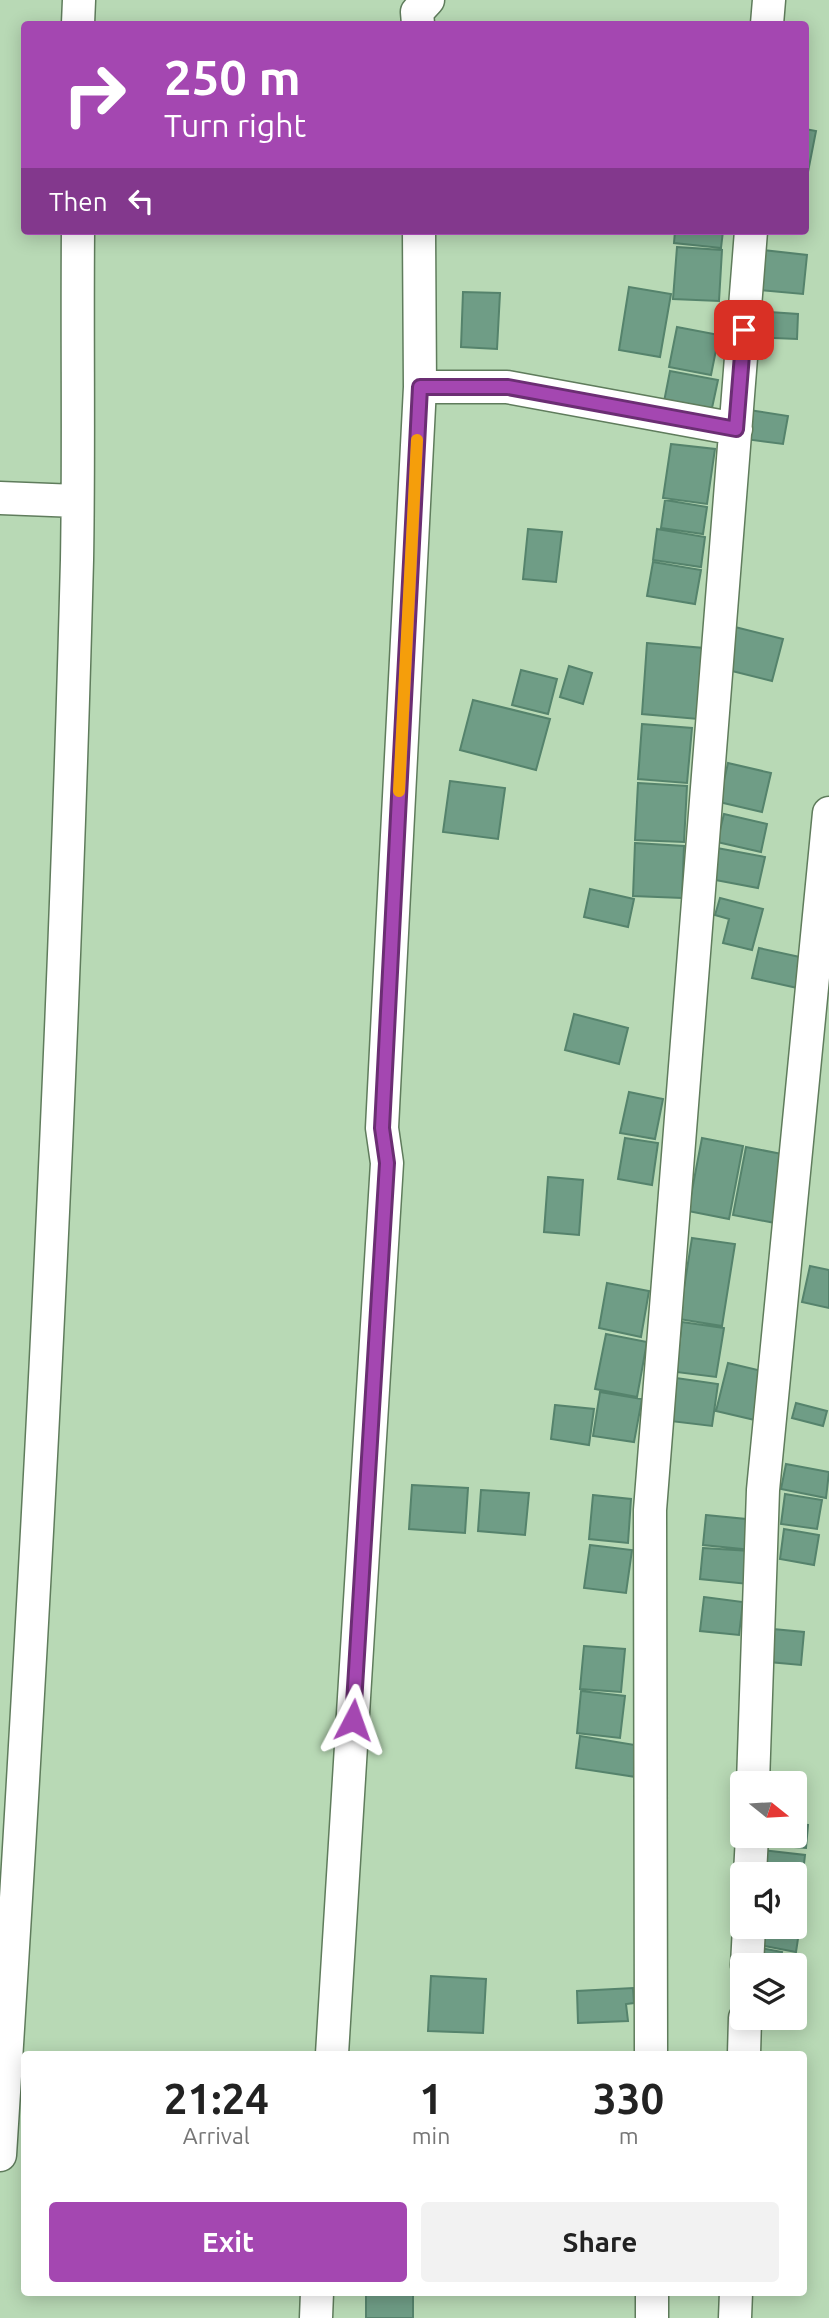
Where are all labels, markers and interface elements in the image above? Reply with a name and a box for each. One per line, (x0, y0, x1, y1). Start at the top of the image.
icon: right (49, 49, 140, 140)
text: 250 m (164, 49, 301, 104)
text: Turn right (164, 107, 306, 143)
icon: left (122, 182, 160, 220)
text: Then (49, 187, 108, 216)
pin (714, 300, 774, 360)
icon: arrive (725, 311, 763, 349)
position arrow (316, 1683, 390, 1757)
north arrow (730, 1771, 807, 1848)
map controls (730, 1771, 807, 2030)
button: sound (730, 1862, 807, 1939)
button: layers (730, 1953, 807, 2030)
text: 21:24 (164, 2075, 269, 2122)
text: 1 (419, 2075, 443, 2122)
text: 330 (593, 2075, 664, 2122)
text: Arrival (183, 2123, 250, 2148)
text: min (412, 2123, 450, 2148)
text: m (619, 2123, 639, 2148)
button: Exit (49, 2202, 407, 2282)
button: Share (421, 2202, 779, 2282)

